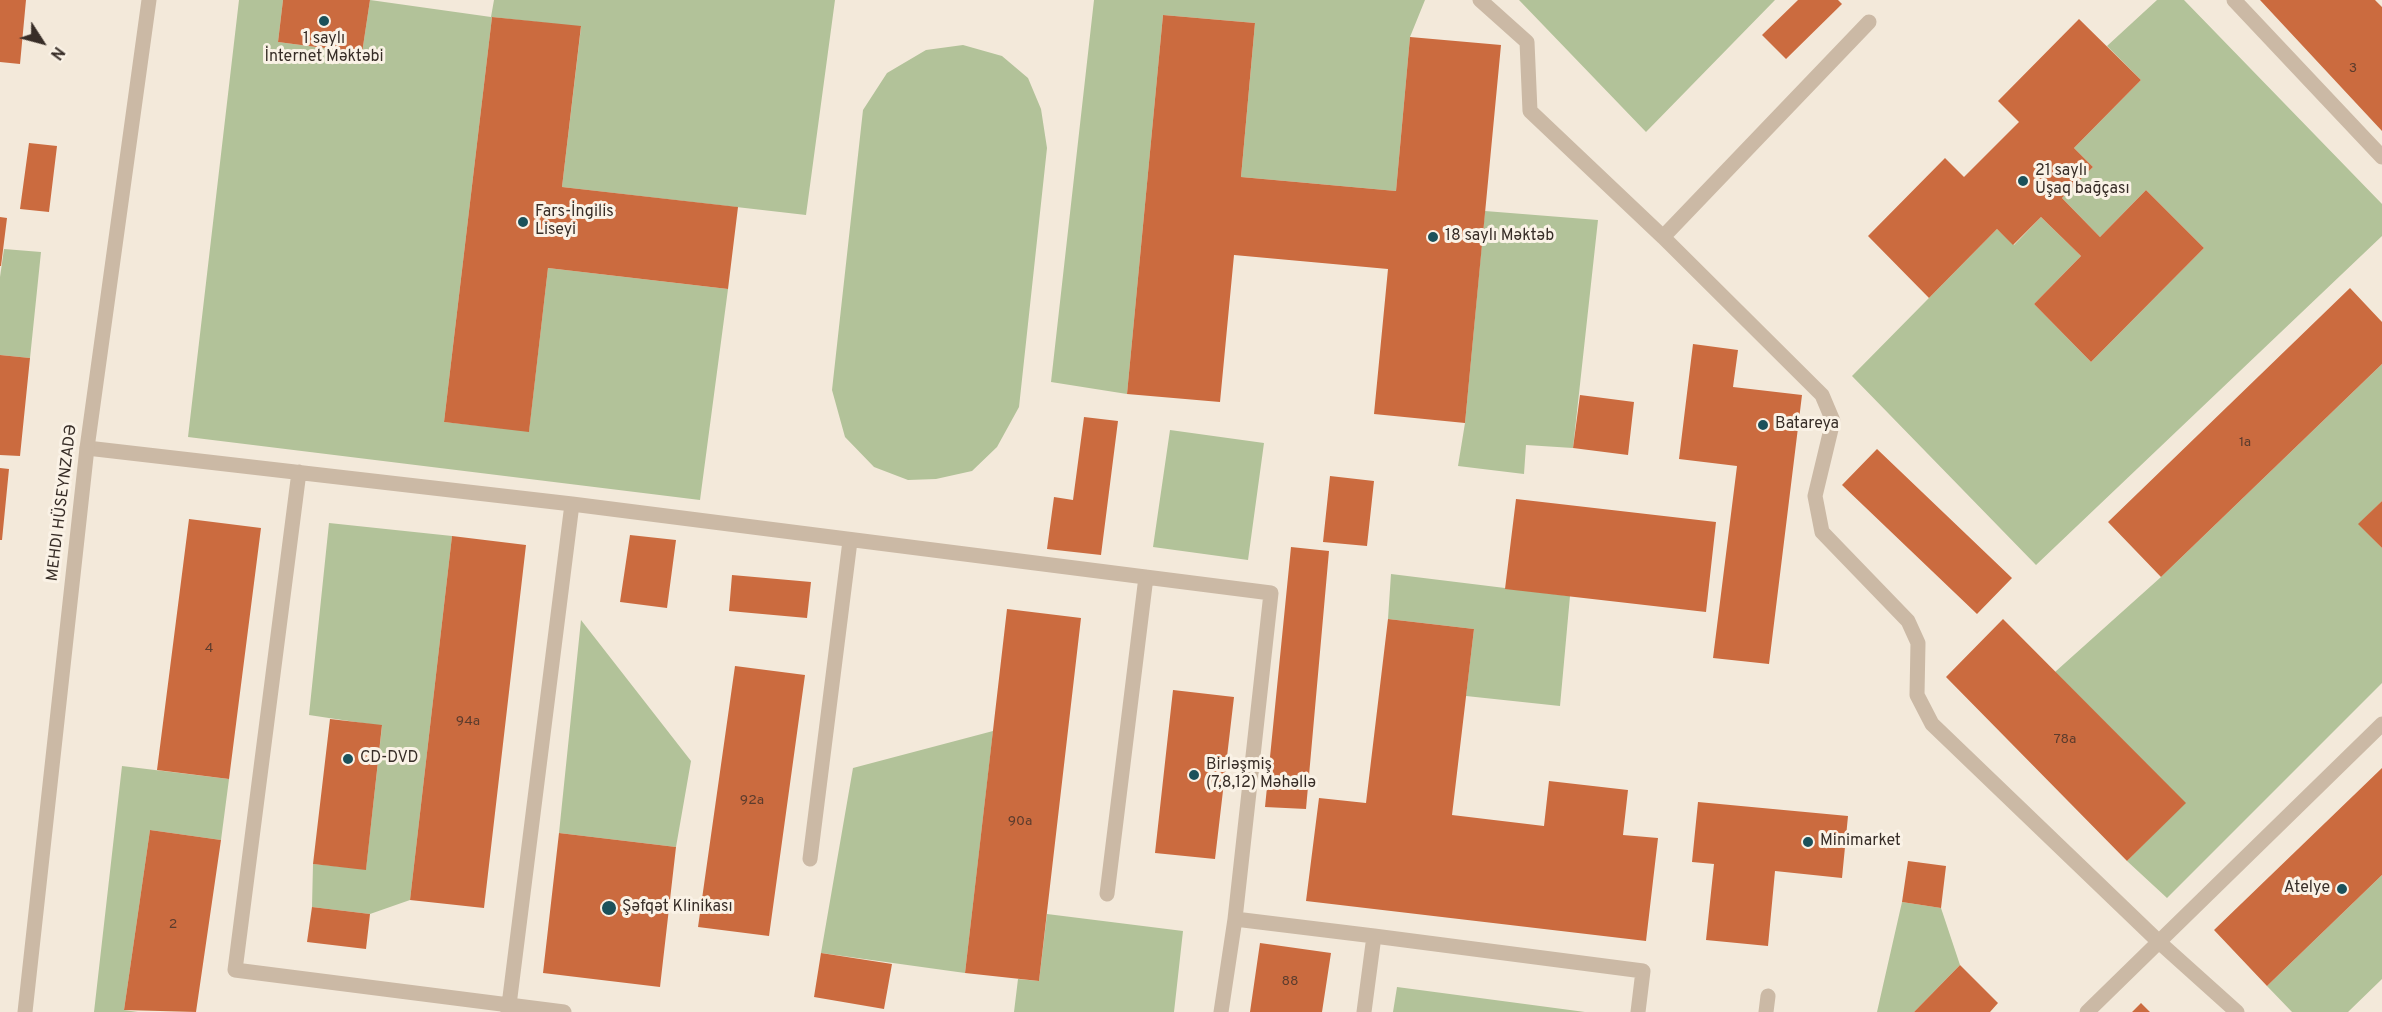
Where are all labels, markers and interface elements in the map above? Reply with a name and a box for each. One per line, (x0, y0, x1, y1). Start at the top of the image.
north arrow (12, 12, 72, 72)
marker: 1 saylı İnternet Məktəbi (317, 14, 331, 28)
place label: 1 saylı İnternet Məktəbi (264, 30, 384, 68)
text: N (45, 42, 68, 63)
house number: 3 (2349, 61, 2357, 77)
place label: 21 saylı Uşaq bağçası (2035, 162, 2129, 200)
marker: 21 saylı Uşaq bağçası (2016, 174, 2030, 188)
place label: Fars-İngilis Liseyi (535, 203, 614, 241)
marker: Fars-İngilis Liseyi (516, 215, 530, 229)
place label: 18 saylı Məktəb (1445, 227, 1554, 247)
marker: 18 saylı Məktəb (1426, 230, 1440, 244)
place label: Batareya (1775, 415, 1839, 435)
marker: Batareya (1756, 418, 1770, 432)
street label: MEHDI HÜSEYNZADƏ (44, 423, 82, 583)
house number: 1a (2239, 435, 2251, 451)
house number: 4 (205, 641, 213, 657)
house number: 94a (456, 714, 480, 730)
house number: 78a (2054, 732, 2076, 748)
place label: CD-DVD (360, 749, 418, 769)
marker: CD-DVD (341, 752, 355, 766)
place label: Birləşmiş (7,8,12) Məhəllə (1206, 756, 1316, 794)
marker: Birləşmiş (7,8,12) Məhəllə (1187, 768, 1201, 782)
house number: 92a (740, 793, 764, 809)
house number: 90a (1008, 814, 1032, 830)
place label: Minimarket (1820, 832, 1901, 852)
marker: Minimarket (1801, 835, 1815, 849)
place label: Atelye (2284, 879, 2330, 899)
marker: Atelye (2335, 882, 2349, 896)
place label: Şəfqət Klinikası (622, 898, 733, 918)
marker: Şəfqət Klinikası (600, 899, 618, 917)
house number: 2 (169, 917, 177, 933)
house number: 88 (1281, 974, 1299, 990)

